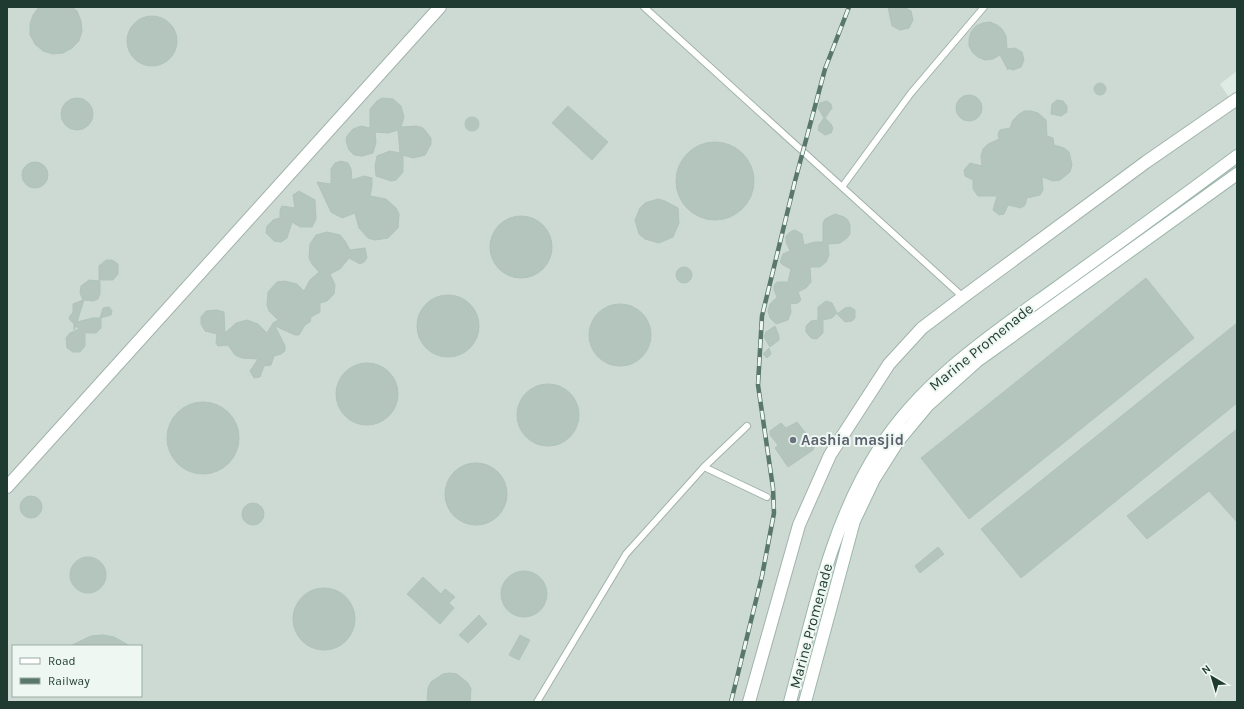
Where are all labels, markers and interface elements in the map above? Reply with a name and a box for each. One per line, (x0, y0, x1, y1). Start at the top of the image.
street label: Marine Promenade (925, 299, 1037, 395)
place label: Aashia masjid (801, 431, 904, 449)
marker: Aashia masjid (788, 435, 798, 445)
street label: Marine Promenade (786, 561, 836, 691)
legend (12, 645, 142, 697)
text: Road (48, 654, 76, 668)
north arrow (1192, 657, 1232, 697)
text: N (1199, 662, 1213, 677)
text: Railway (48, 674, 90, 688)

